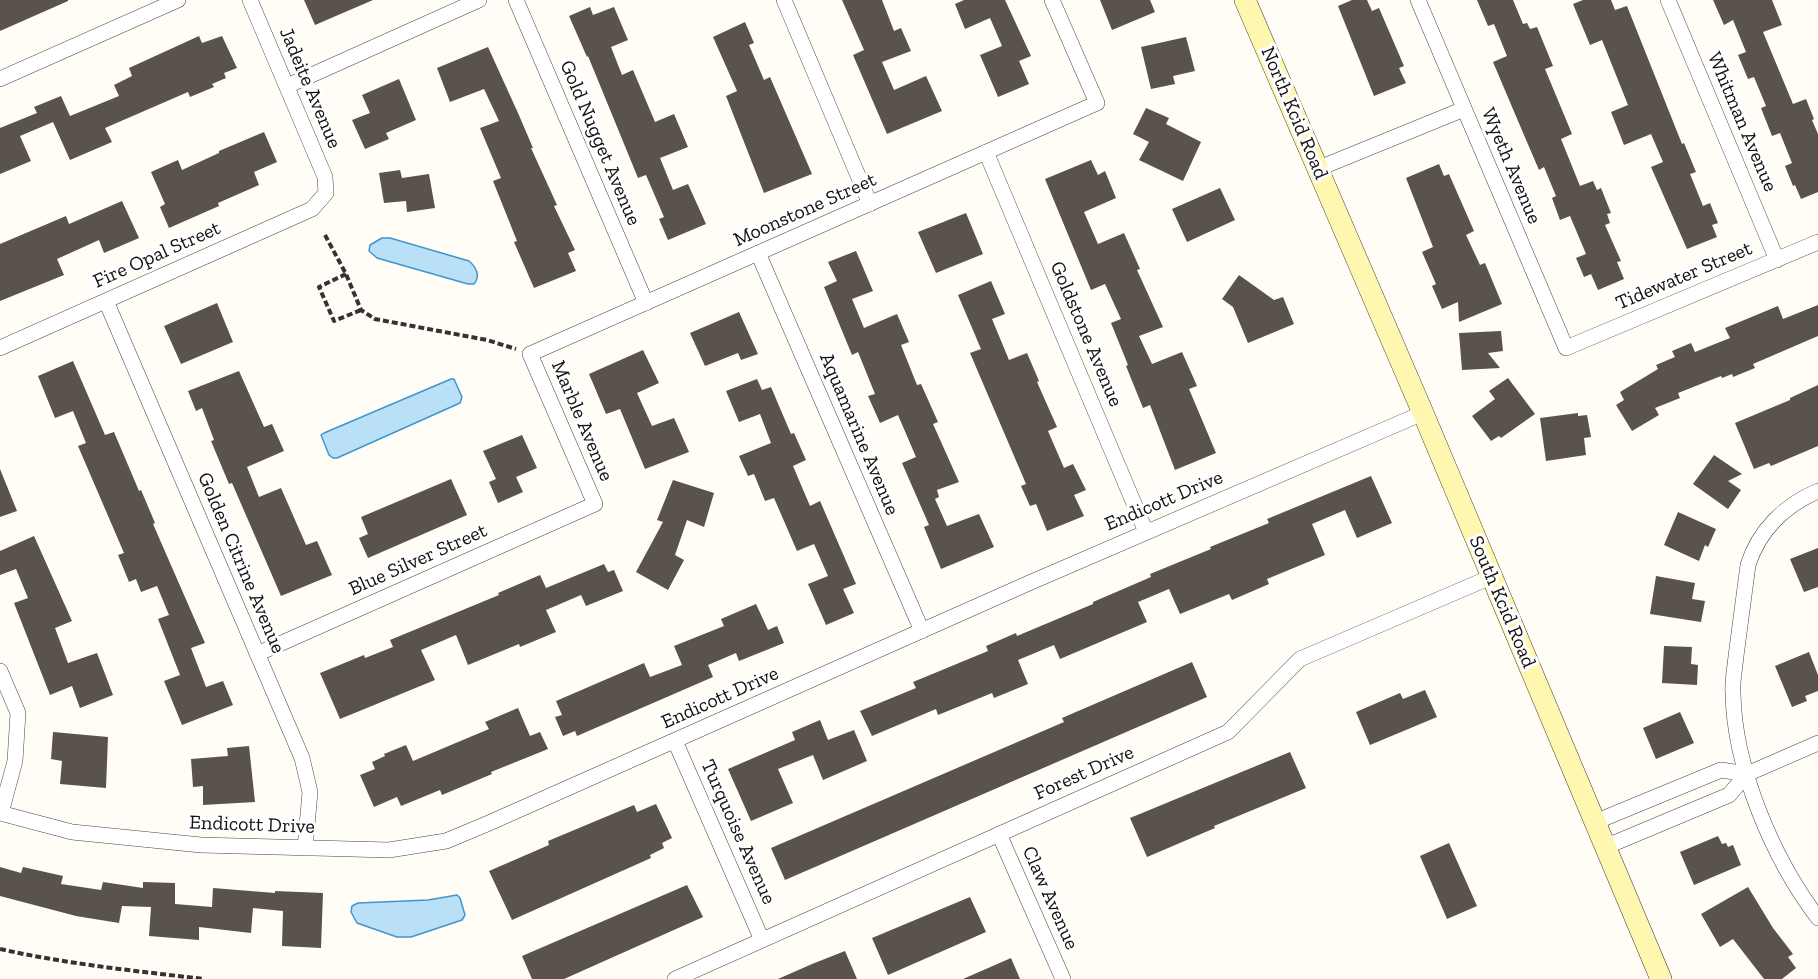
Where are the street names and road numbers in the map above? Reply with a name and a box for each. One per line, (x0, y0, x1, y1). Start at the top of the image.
street label: Jadeite Avenue (274, 24, 346, 152)
street label: North Kcid Road (1255, 43, 1333, 183)
street label: Whitman Avenue (1702, 49, 1782, 195)
street label: Gold Nugget Avenue (554, 57, 646, 229)
street label: Wyeth Avenue (1476, 104, 1546, 228)
street label: Moonstone Street (730, 168, 880, 252)
street label: Fire Opal Street (90, 216, 224, 294)
street label: Tidewater Street (1612, 237, 1756, 315)
street label: Goldstone Avenue (1045, 258, 1127, 410)
street label: Aquamarine Avenue (814, 349, 904, 519)
street label: Marble Avenue (546, 357, 618, 485)
street label: Endicott Drive (1101, 465, 1227, 537)
street label: Golden Citrine Avenue (192, 469, 290, 657)
street label: Blue Silver Street (345, 519, 491, 601)
street label: South Kcid Road (1463, 532, 1541, 672)
street label: Endicott Drive (658, 661, 782, 735)
street label: Forest Drive (1030, 740, 1138, 806)
street label: Turquoise Avenue (695, 756, 781, 908)
street label: Endicott Drive (189, 811, 315, 839)
street label: Claw Avenue (1017, 843, 1083, 953)

